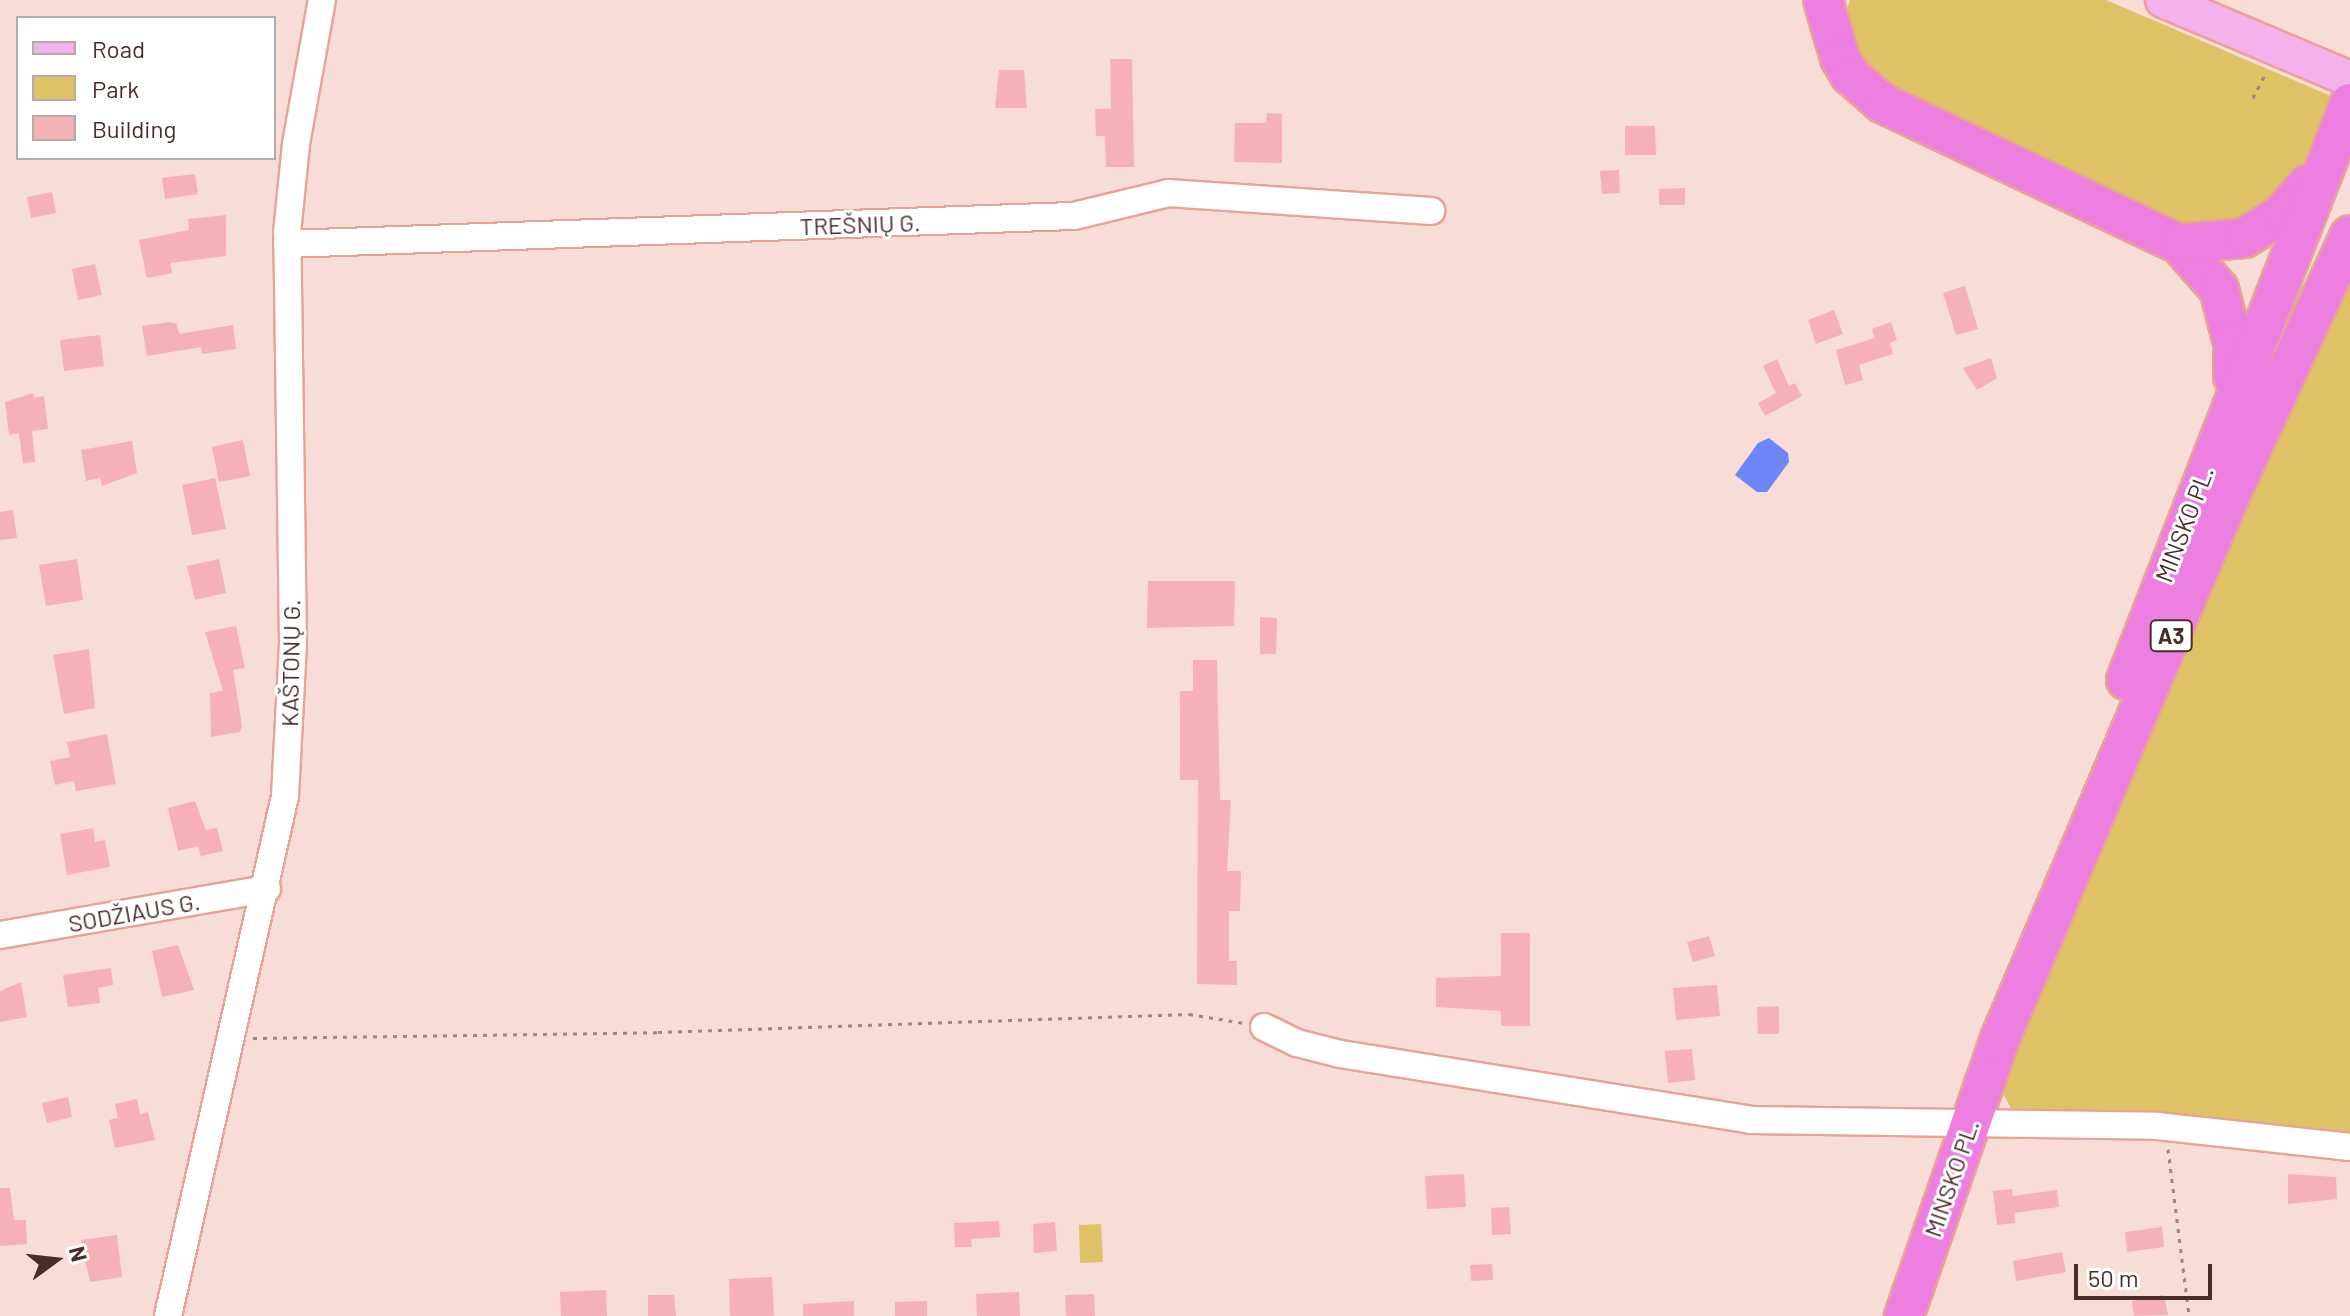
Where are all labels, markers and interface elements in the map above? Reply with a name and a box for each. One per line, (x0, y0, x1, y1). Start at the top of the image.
legend (16, 16, 276, 160)
text: Road (92, 34, 145, 63)
text: Park (92, 74, 139, 103)
text: Building (92, 114, 176, 143)
street label: TREŠNIŲ G. (799, 207, 921, 241)
street label: MINSKO PL. (2149, 462, 2219, 586)
street label: KAŠTONŲ G. (274, 599, 306, 727)
road number: A3 (2149, 618, 2193, 654)
street label: SODŽIAUS G. (66, 886, 202, 938)
street label: MINSKO PL. (1917, 1116, 1985, 1240)
north arrow (16, 1220, 96, 1300)
text: N (65, 1243, 94, 1264)
scale bar (2078, 1248, 2216, 1298)
text: 50 m (2088, 1263, 2139, 1292)

